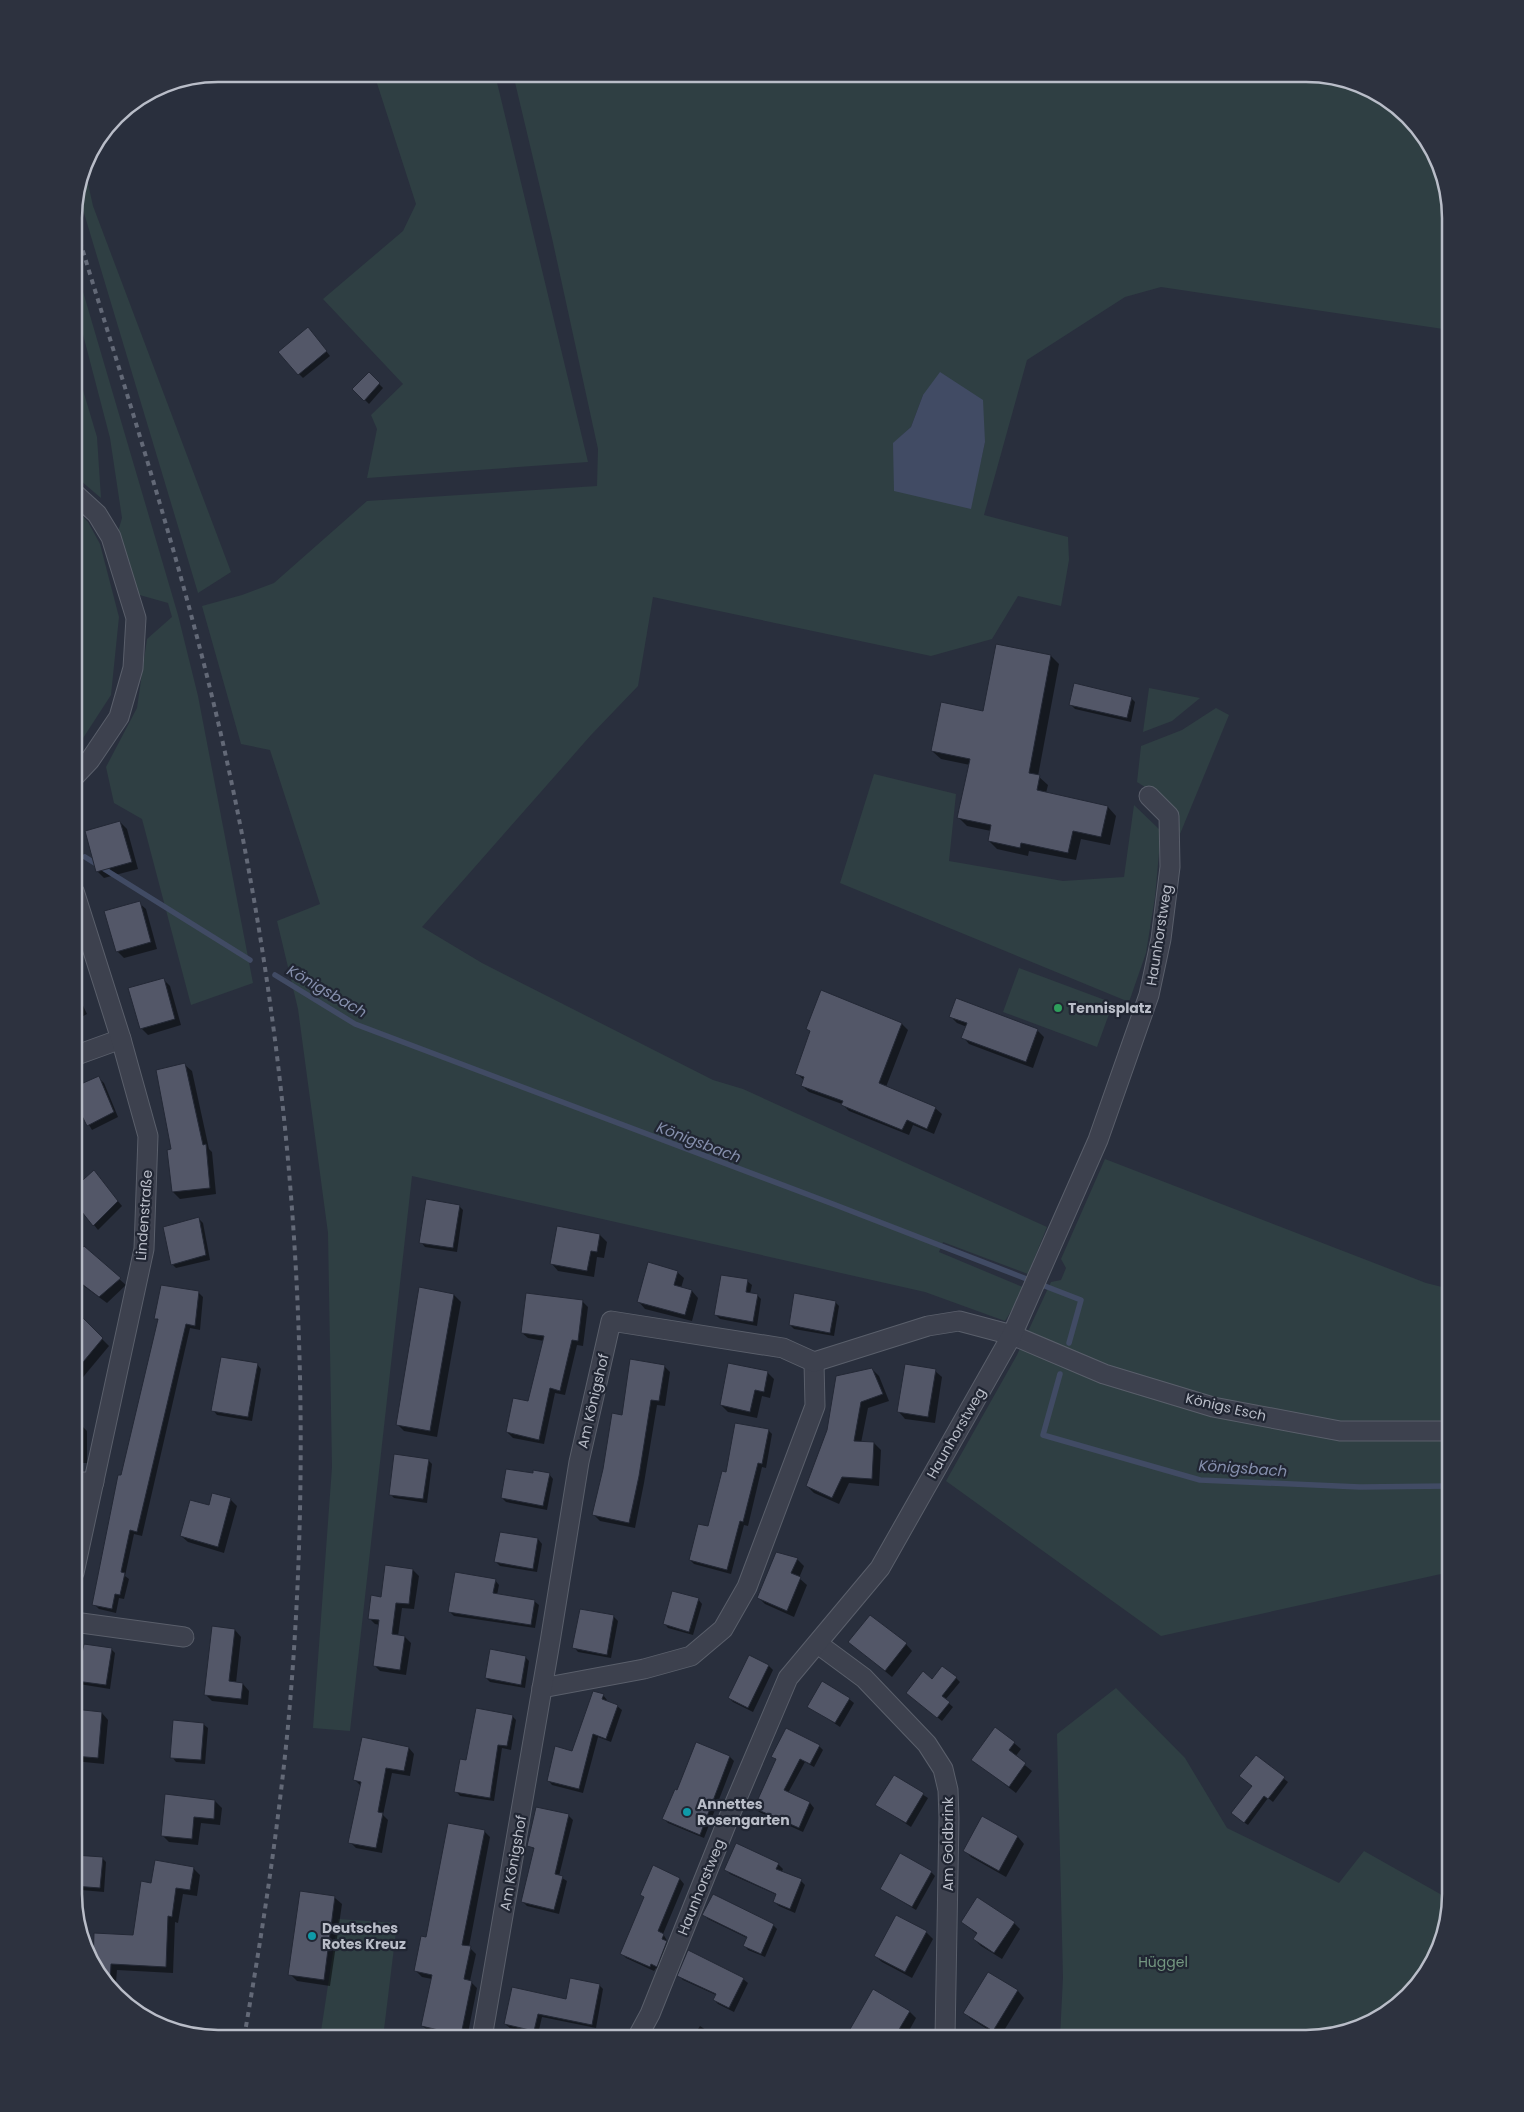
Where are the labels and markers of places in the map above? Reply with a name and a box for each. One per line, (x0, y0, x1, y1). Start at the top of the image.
place label: Tennisplatz (1068, 998, 1152, 1018)
marker: Tennisplatz (1052, 1002, 1064, 1014)
place label: Annettes Rosengarten (697, 1794, 790, 1830)
marker: Annettes Rosengarten (681, 1806, 693, 1818)
place label: Deutsches Rotes Kreuz (322, 1918, 406, 1954)
marker: Deutsches Rotes Kreuz (306, 1930, 318, 1942)

